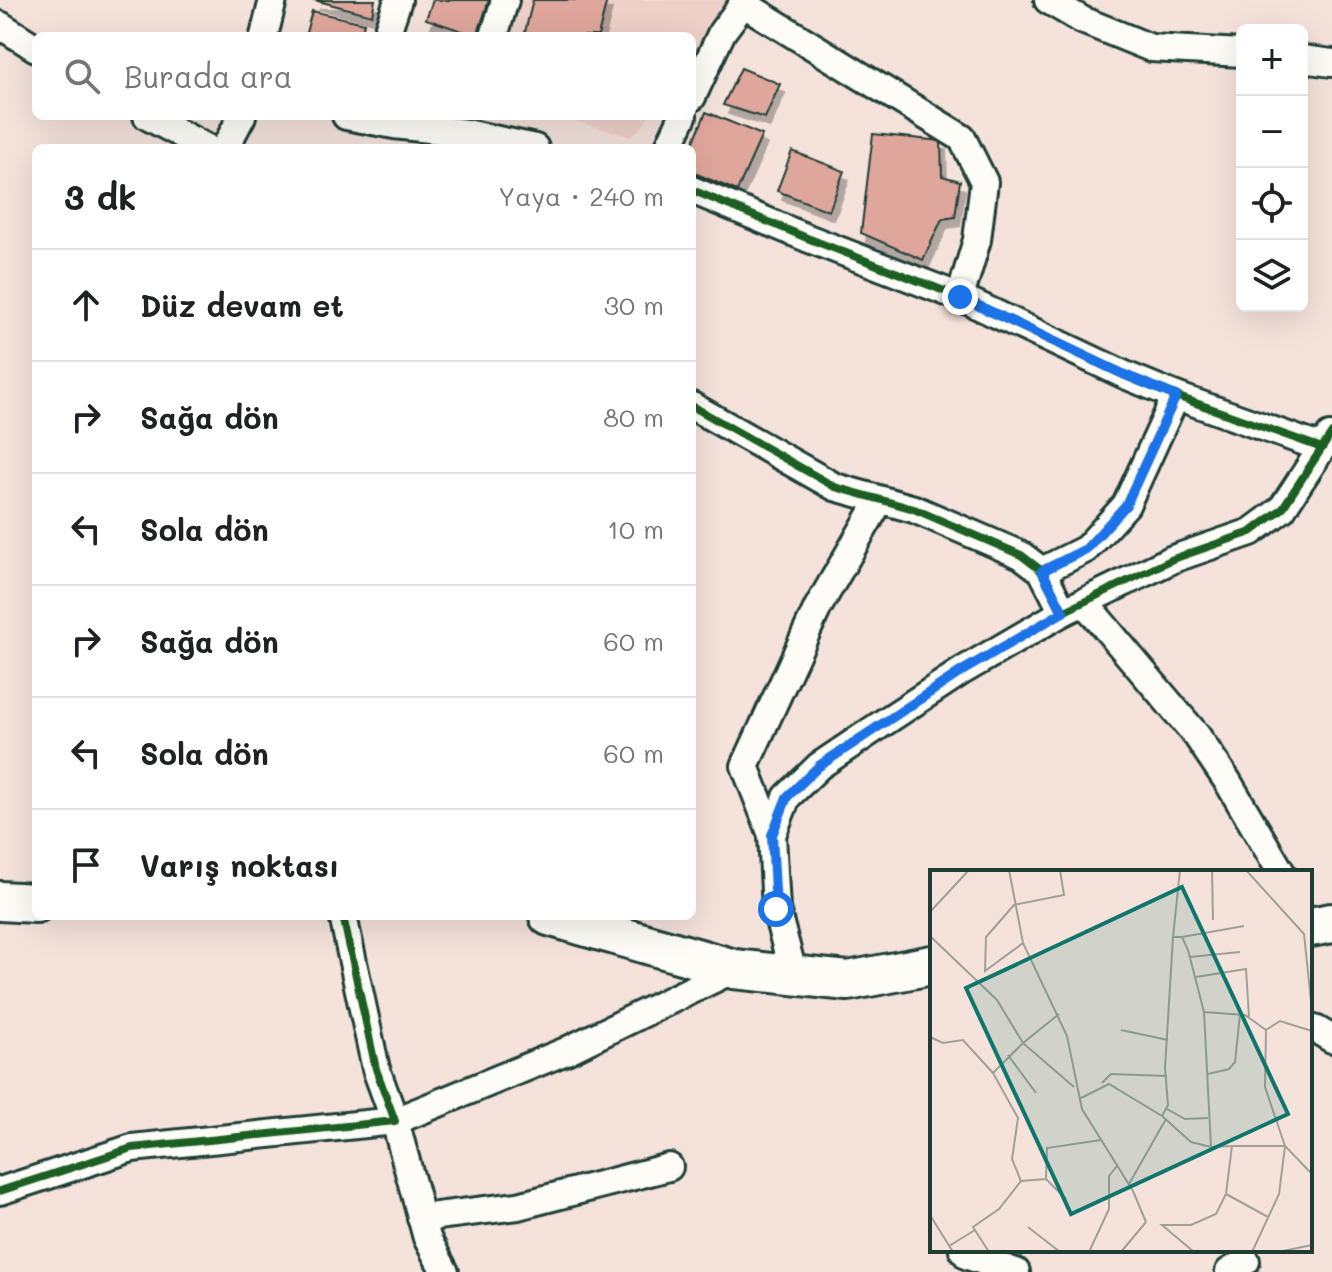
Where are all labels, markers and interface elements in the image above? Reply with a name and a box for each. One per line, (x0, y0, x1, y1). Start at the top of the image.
map controls (1236, 24, 1308, 312)
button: + (1236, 24, 1308, 96)
search box (32, 32, 696, 120)
icon: search (60, 54, 104, 98)
text: Burada ara (124, 56, 293, 96)
button: − (1236, 96, 1308, 168)
button: locate (1236, 168, 1308, 240)
text: 3 dk (64, 174, 137, 219)
text: Yaya · 240 m (498, 179, 664, 213)
button: layers (1236, 240, 1308, 312)
route end (942, 279, 978, 315)
icon: ahead (64, 283, 108, 327)
text: Düz devam et (140, 285, 344, 325)
text: 30 m (604, 288, 664, 322)
icon: right (64, 395, 108, 439)
text: Sağa dön (140, 397, 279, 437)
text: 80 m (603, 400, 664, 434)
icon: left (64, 507, 108, 551)
text: Sola dön (140, 509, 269, 549)
text: 10 m (607, 512, 664, 546)
icon: right (64, 619, 108, 663)
text: Sağa dön (140, 621, 279, 661)
text: 60 m (603, 624, 664, 658)
icon: left (64, 731, 108, 775)
text: Sola dön (140, 733, 269, 773)
text: 60 m (603, 736, 664, 770)
icon: arrive (64, 843, 108, 887)
text: Varış noktası (140, 845, 339, 885)
inset map (930, 870, 1312, 1252)
route start (758, 891, 794, 927)

